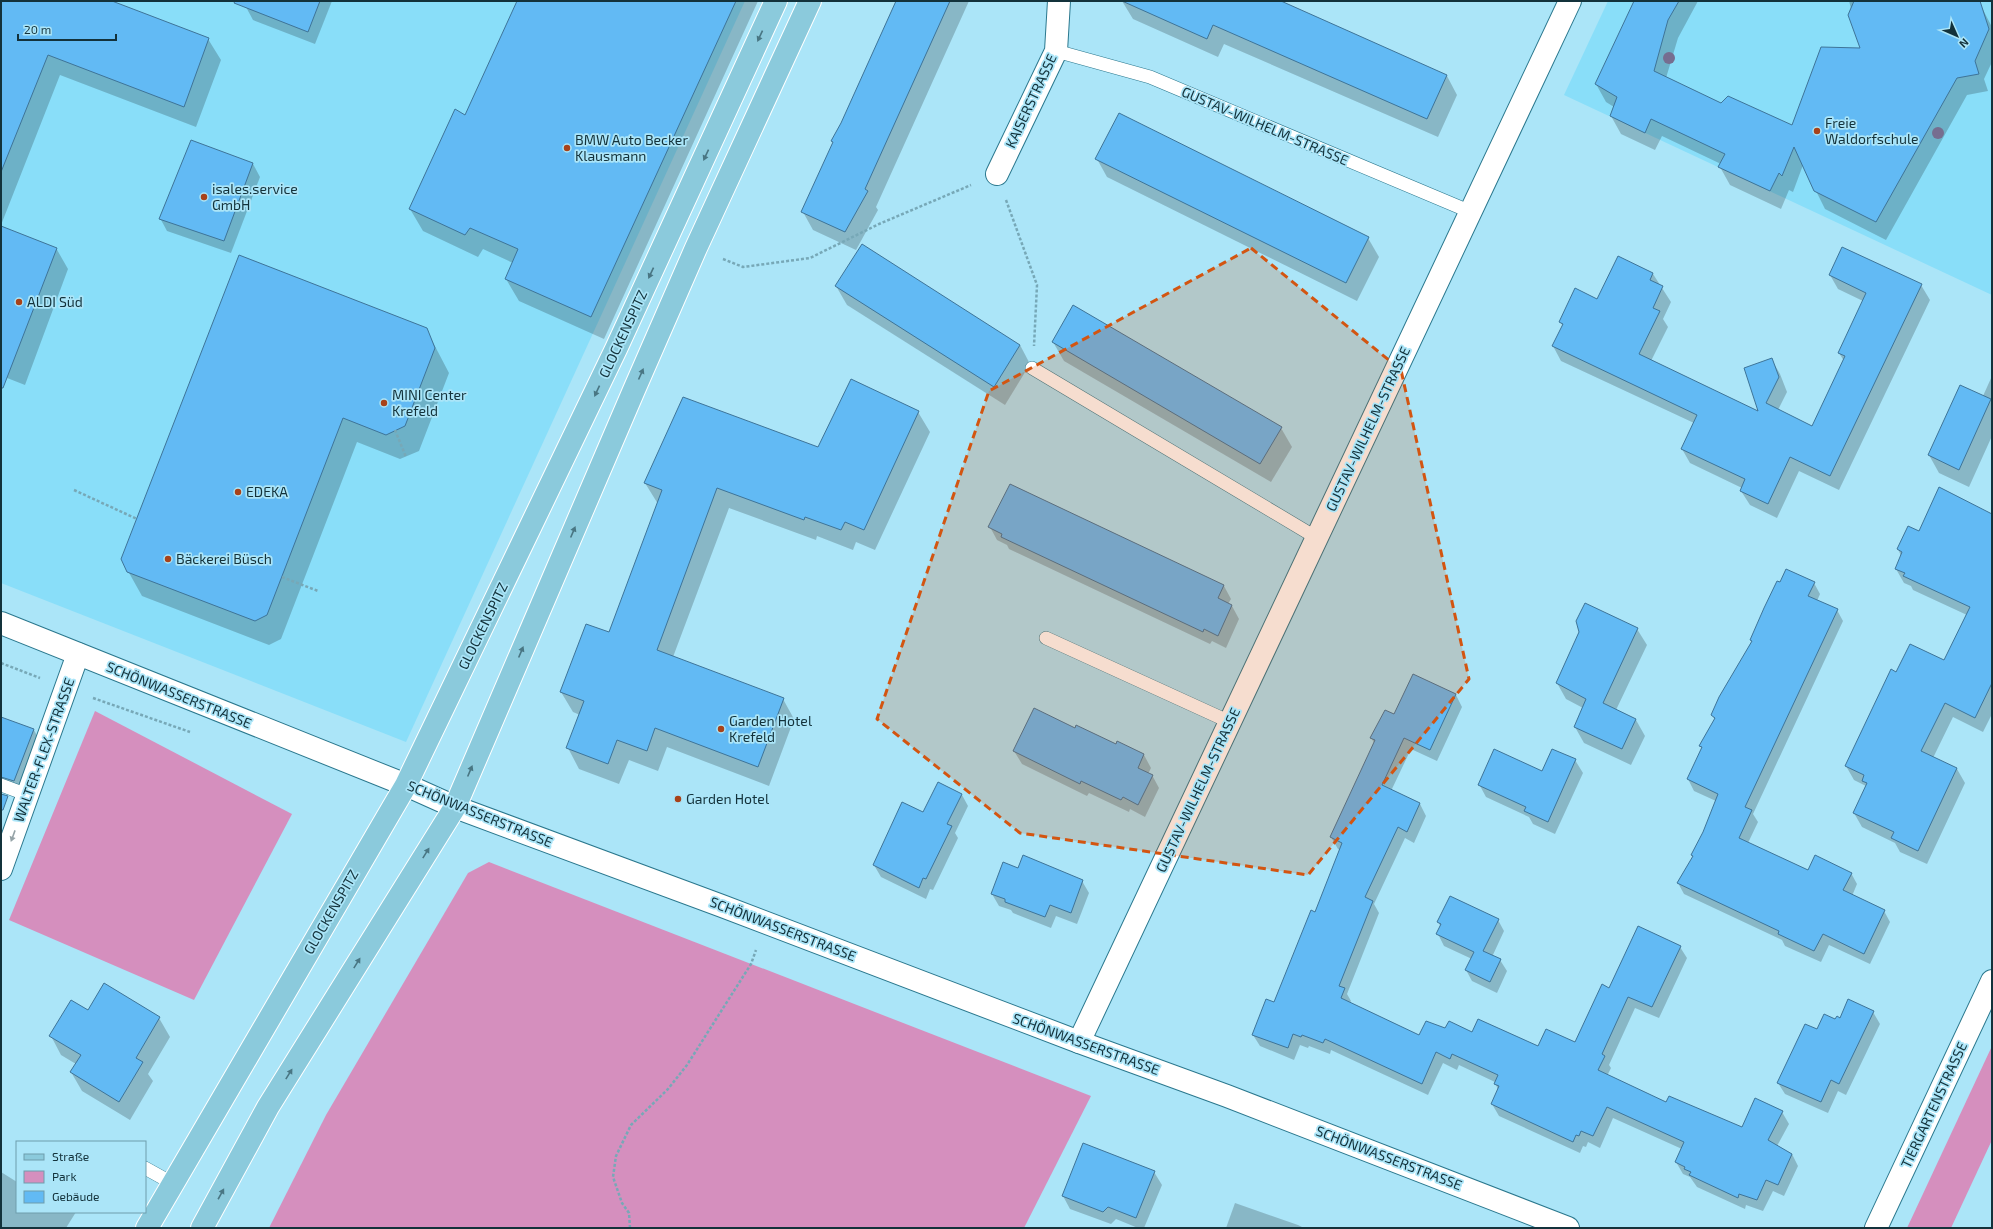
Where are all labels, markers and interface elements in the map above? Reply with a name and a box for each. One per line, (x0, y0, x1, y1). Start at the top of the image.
scale bar (18, 16, 116, 42)
north arrow (1937, 16, 1977, 56)
text: 20 m (24, 22, 51, 36)
one-way arrow (757, 31, 763, 42)
text: N (1957, 36, 1972, 51)
street label: KAISERSTRASSE (1001, 51, 1060, 151)
street label: GUSTAV-WILHELM-STRASSE (1179, 83, 1351, 169)
place label: Freie Waldorfschule (1825, 114, 1919, 147)
marker: Freie Waldorfschule (1812, 126, 1822, 136)
place label: BMW Auto Becker Klausmann (575, 131, 688, 164)
marker: BMW Auto Becker Klausmann (562, 143, 572, 153)
one-way arrow (703, 149, 709, 160)
place label: isales.service GmbH (212, 180, 298, 213)
marker: isales.service GmbH (199, 192, 209, 202)
one-way arrow (648, 267, 654, 278)
street label: GLOCKENSPITZ (595, 287, 650, 380)
place label: ALDI Süd (27, 293, 83, 310)
marker: ALDI Süd (14, 297, 24, 307)
street label: GUSTAV-WILHELM-STRASSE (1322, 344, 1413, 514)
one-way arrow (638, 369, 644, 380)
one-way arrow (594, 385, 600, 396)
place label: MINI Center Krefeld (392, 386, 467, 419)
marker: MINI Center Krefeld (379, 398, 389, 408)
place label: EDEKA (246, 483, 288, 500)
marker: EDEKA (233, 487, 243, 497)
one-way arrow (570, 526, 576, 538)
place label: Bäckerei Büsch (176, 550, 272, 567)
marker: Bäckerei Büsch (163, 554, 173, 564)
street label: GLOCKENSPITZ (454, 579, 511, 672)
one-way arrow (519, 645, 525, 657)
street label: SCHÖNWASSERSTRASSE (104, 658, 254, 732)
street label: WALTER-FLEX-STRASSE (10, 675, 78, 824)
street label: GUSTAV-WILHELM-STRASSE (1152, 705, 1243, 875)
place label: Garden Hotel Krefeld (729, 712, 813, 745)
marker: Garden Hotel Krefeld (716, 724, 726, 734)
one-way arrow (467, 766, 473, 777)
street label: SCHÖNWASSERSTRASSE (405, 777, 555, 851)
place label: Garden Hotel (686, 790, 770, 807)
marker: Garden Hotel (673, 794, 683, 804)
one-way arrow (10, 830, 16, 842)
one-way arrow (422, 848, 430, 858)
street label: GLOCKENSPITZ (299, 866, 362, 957)
street label: SCHÖNWASSERSTRASSE (708, 893, 859, 964)
one-way arrow (354, 957, 361, 969)
street label: SCHÖNWASSERSTRASSE (1010, 1009, 1162, 1078)
street label: TIERGARTENSTRASSE (1897, 1039, 1970, 1170)
one-way arrow (285, 1068, 292, 1080)
street label: SCHÖNWASSERSTRASSE (1314, 1122, 1465, 1193)
legend (16, 1141, 146, 1213)
text: Straße (52, 1149, 89, 1163)
text: Park (52, 1169, 77, 1183)
one-way arrow (217, 1188, 224, 1200)
text: Gebäude (52, 1189, 100, 1203)

